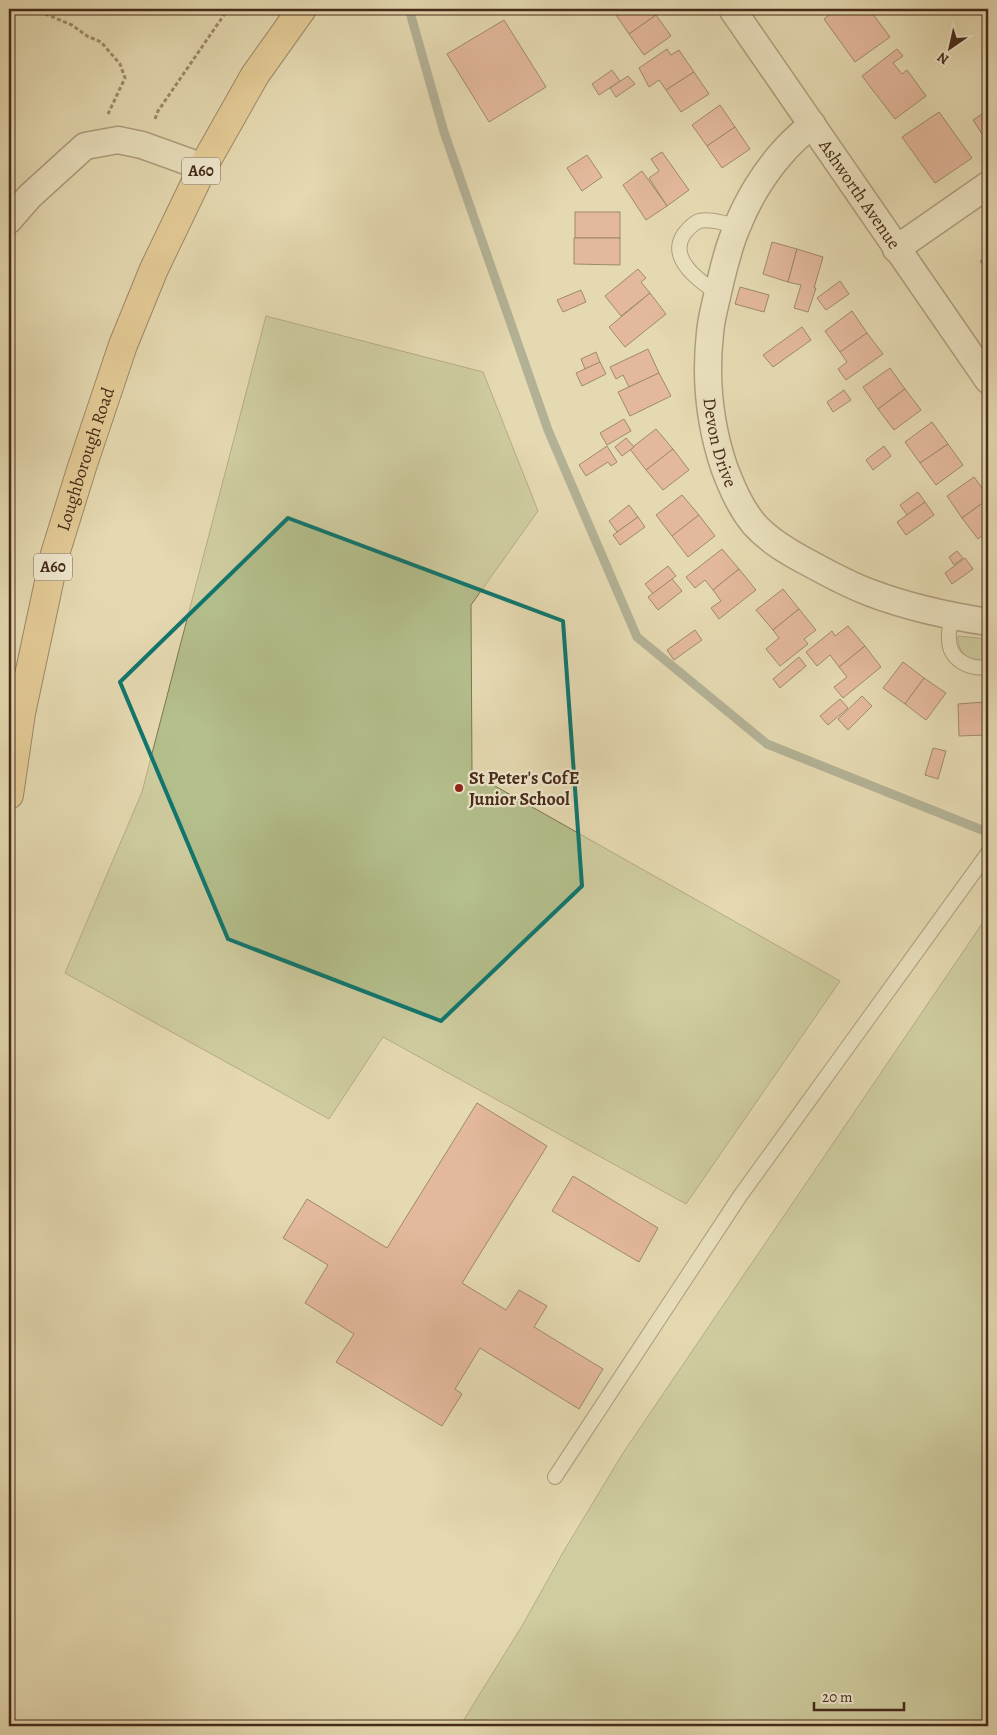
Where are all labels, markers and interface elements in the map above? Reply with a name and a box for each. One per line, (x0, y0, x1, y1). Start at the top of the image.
north arrow (924, 22, 974, 72)
text: N (933, 48, 953, 69)
street label: Ashworth Avenue (813, 134, 906, 254)
road number: A60 (182, 158, 220, 185)
street label: Loughborough Road (51, 384, 120, 534)
street label: Devon Drive (698, 396, 743, 491)
road number: A60 (34, 554, 72, 580)
place label: St Peter's CofE Junior School (469, 766, 580, 811)
marker: St Peter's CofE Junior School (453, 782, 465, 794)
scale bar (814, 1680, 904, 1712)
text: 20 m (822, 1687, 853, 1707)

